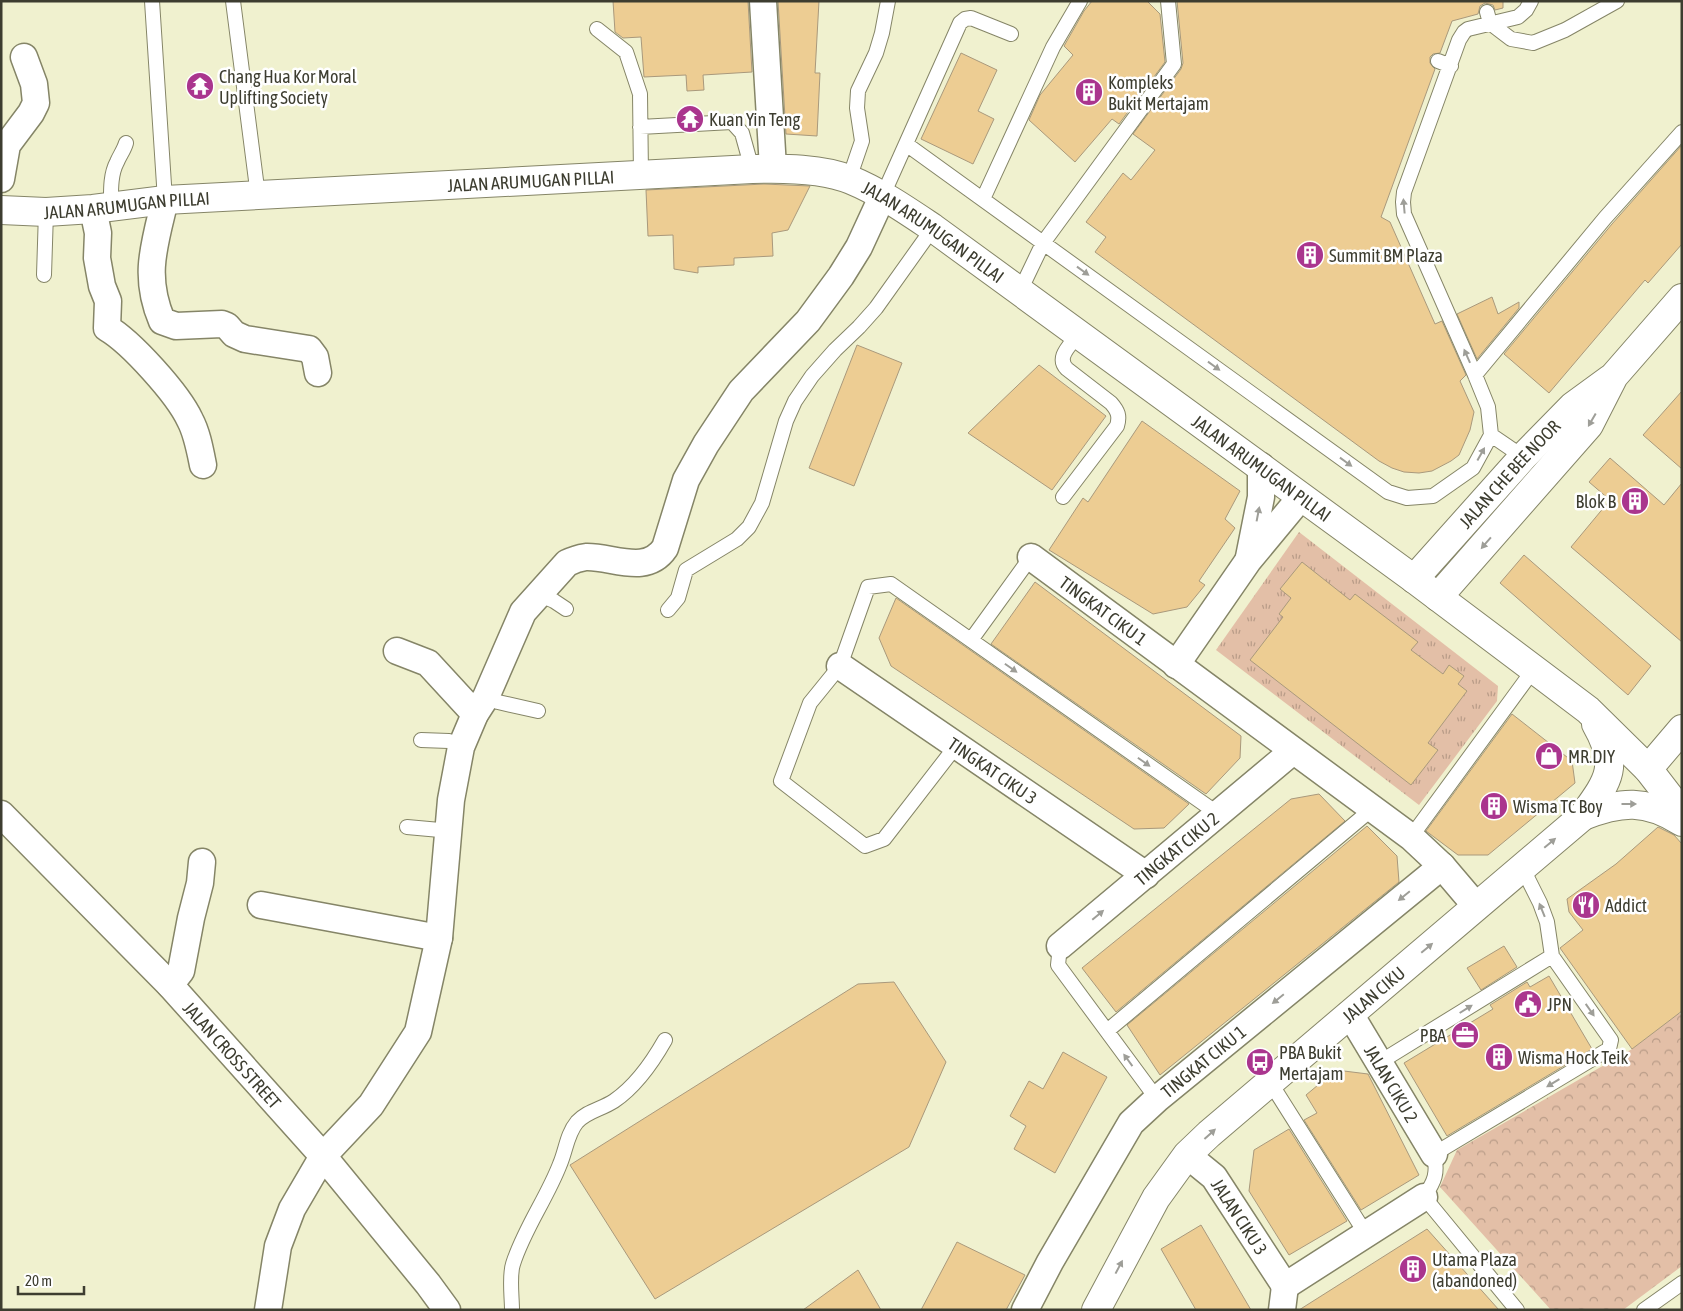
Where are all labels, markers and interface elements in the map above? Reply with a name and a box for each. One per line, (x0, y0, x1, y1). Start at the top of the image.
place label: Chang Hua Kor Moral Uplifting Society (219, 66, 357, 108)
temple icon: Chang Hua Kor Moral Uplifting Society (185, 71, 215, 101)
place label: Kompleks Bukit Mertajam (1108, 72, 1209, 114)
building icon: Kompleks Bukit Mertajam (1074, 77, 1104, 107)
temple icon: Kuan Yin Teng (675, 104, 705, 134)
place label: Kuan Yin Teng (709, 109, 800, 130)
street label: JALAN ARUMUGAN PILLAI (447, 166, 615, 196)
street label: JALAN ARUMUGAN PILLAI (859, 176, 1008, 287)
street label: JALAN ARUMUGAN PILLAI (43, 187, 210, 223)
one-way arrow (1400, 198, 1408, 214)
building icon: Summit BM Plaza (1295, 240, 1325, 270)
place label: Summit BM Plaza (1329, 245, 1443, 266)
one-way arrow (1076, 266, 1090, 276)
one-way arrow (1463, 349, 1471, 363)
one-way arrow (1208, 361, 1221, 371)
street label: JALAN ARUMUGAN PILLAI (1188, 410, 1335, 526)
one-way arrow (1587, 413, 1596, 426)
street label: JALAN CHE BEE NOOR (1454, 415, 1564, 532)
one-way arrow (1476, 447, 1485, 460)
one-way arrow (1339, 456, 1352, 467)
building icon: Blok B (1620, 486, 1650, 516)
place label: Blok B (1576, 491, 1616, 512)
one-way arrow (1254, 505, 1262, 521)
one-way arrow (1480, 536, 1492, 548)
street label: TINGKAT CIKU 1 (1056, 571, 1151, 649)
one-way arrow (1004, 663, 1017, 674)
street label: TINGKAT CIKU 3 (944, 733, 1041, 808)
shop icon: MR.DIY (1534, 741, 1564, 771)
place label: MR.DIY (1568, 746, 1615, 767)
one-way arrow (1137, 757, 1151, 767)
building icon: Wisma TC Boy (1479, 791, 1509, 821)
place label: Wisma TC Boy (1513, 796, 1603, 817)
one-way arrow (1622, 800, 1638, 808)
street label: TINGKAT CIKU 2 (1130, 807, 1223, 890)
one-way arrow (1544, 837, 1556, 849)
restaurant icon: Addict (1571, 890, 1601, 920)
one-way arrow (1398, 891, 1411, 902)
place label: Addict (1605, 895, 1647, 916)
one-way arrow (1538, 903, 1546, 917)
one-way arrow (1091, 910, 1104, 921)
one-way arrow (1420, 943, 1433, 954)
street label: JALAN CIKU (1338, 962, 1409, 1027)
public building icon: JPN (1513, 989, 1543, 1019)
one-way arrow (1272, 994, 1285, 1005)
place label: JPN (1547, 994, 1572, 1015)
street label: JALAN CROSS STREET (179, 997, 286, 1113)
one-way arrow (1585, 1003, 1595, 1017)
one-way arrow (1460, 1004, 1473, 1013)
office icon: PBA (1450, 1020, 1480, 1050)
street label: TINGKAT CIKU 1 (1157, 1021, 1250, 1102)
place label: PBA (1420, 1025, 1446, 1046)
street label: JALAN CIKU 2 (1360, 1041, 1423, 1126)
place label: PBA Bukit Mertajam (1279, 1042, 1343, 1084)
building icon: Wisma Hock Teik (1484, 1042, 1514, 1072)
bus stop icon: PBA Bukit Mertajam (1245, 1047, 1275, 1077)
place label: Wisma Hock Teik (1518, 1047, 1628, 1068)
one-way arrow (1123, 1053, 1133, 1067)
one-way arrow (1546, 1079, 1559, 1088)
one-way arrow (1204, 1128, 1216, 1140)
street label: JALAN CIKU 3 (1207, 1175, 1272, 1259)
place label: Utama Plaza (abandoned) (1432, 1249, 1517, 1291)
building icon: Utama Plaza (abandoned) (1398, 1254, 1428, 1284)
one-way arrow (1115, 1259, 1123, 1274)
scale bar (18, 1264, 84, 1296)
text: 20 m (25, 1272, 52, 1289)

